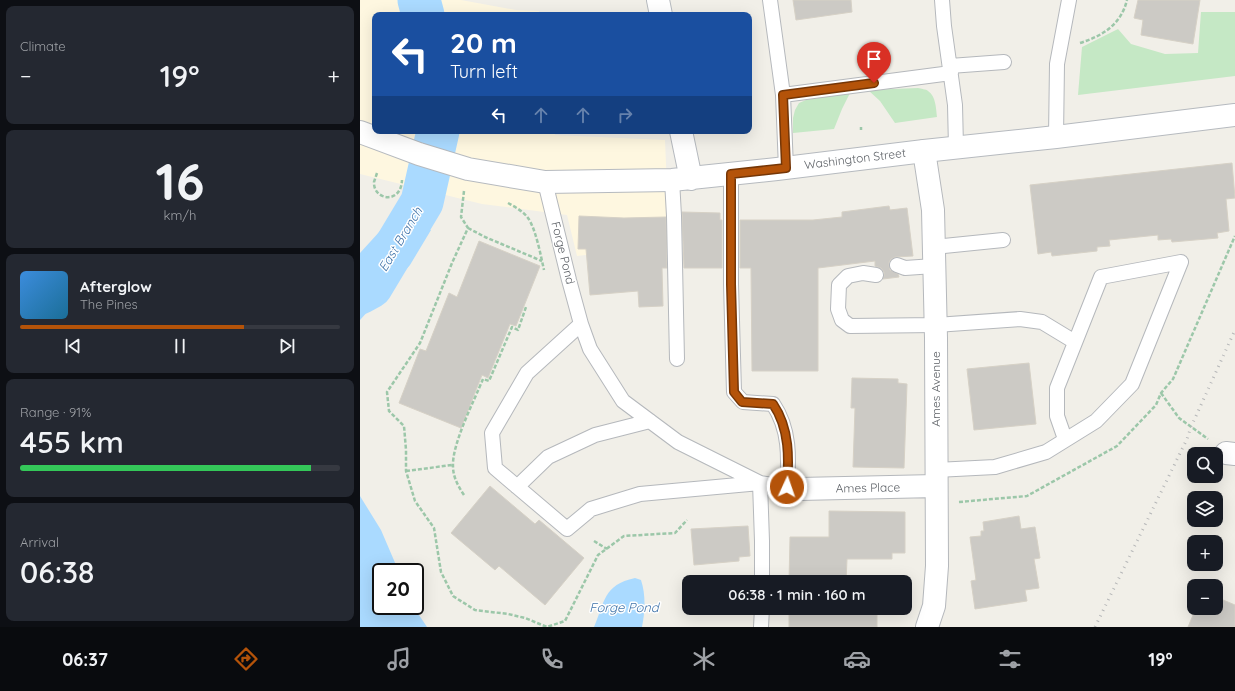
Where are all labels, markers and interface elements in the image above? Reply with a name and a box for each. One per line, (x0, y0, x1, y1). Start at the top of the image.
text: 20 m (450, 25, 517, 60)
icon: left (384, 28, 436, 80)
text: Climate (20, 38, 66, 54)
pin (857, 42, 891, 83)
icon: arrive (863, 48, 885, 70)
text: 19° (160, 57, 199, 95)
text: Turn left (450, 60, 518, 83)
text: − (20, 62, 31, 90)
text: + (328, 62, 340, 90)
icon: left (488, 104, 510, 126)
icon: ahead (530, 104, 552, 126)
icon: ahead (572, 104, 594, 126)
icon: right (614, 104, 636, 126)
street label: Washington Street (803, 145, 907, 172)
text: 16 (156, 148, 204, 213)
water label: East Branch (375, 203, 426, 274)
text: km/h (164, 207, 196, 223)
street label: Forge Pond (548, 220, 579, 286)
text: Afterglow (80, 277, 152, 296)
text: The Pines (80, 296, 138, 312)
icon: previous (62, 335, 84, 357)
icon: pause (169, 335, 191, 357)
icon: next (276, 335, 298, 357)
street label: Ames Avenue (928, 351, 943, 427)
text: Range · 91% (20, 404, 91, 420)
text: 455 km (20, 423, 124, 461)
map controls (1187, 447, 1223, 615)
button: search (1187, 447, 1223, 483)
position arrow (766, 466, 808, 508)
street label: Ames Place (836, 479, 901, 496)
button: layers (1187, 491, 1223, 527)
text: Arrival (20, 534, 59, 550)
button: + (1187, 535, 1223, 571)
text: 06:38 (20, 553, 94, 591)
speed limit sign: 20 (372, 563, 424, 615)
button: − (1187, 579, 1223, 615)
text: 06:38 · 1 min · 160 m (728, 585, 866, 604)
water label: Forge Pond (589, 599, 661, 615)
icon: directions (232, 645, 260, 673)
icon: music (385, 645, 413, 673)
icon: phone (538, 645, 566, 673)
icon: climate (690, 645, 718, 673)
icon: car (843, 645, 871, 673)
icon: filters (996, 645, 1024, 673)
text: 06:37 (62, 648, 108, 671)
text: 19° (1148, 648, 1173, 671)

